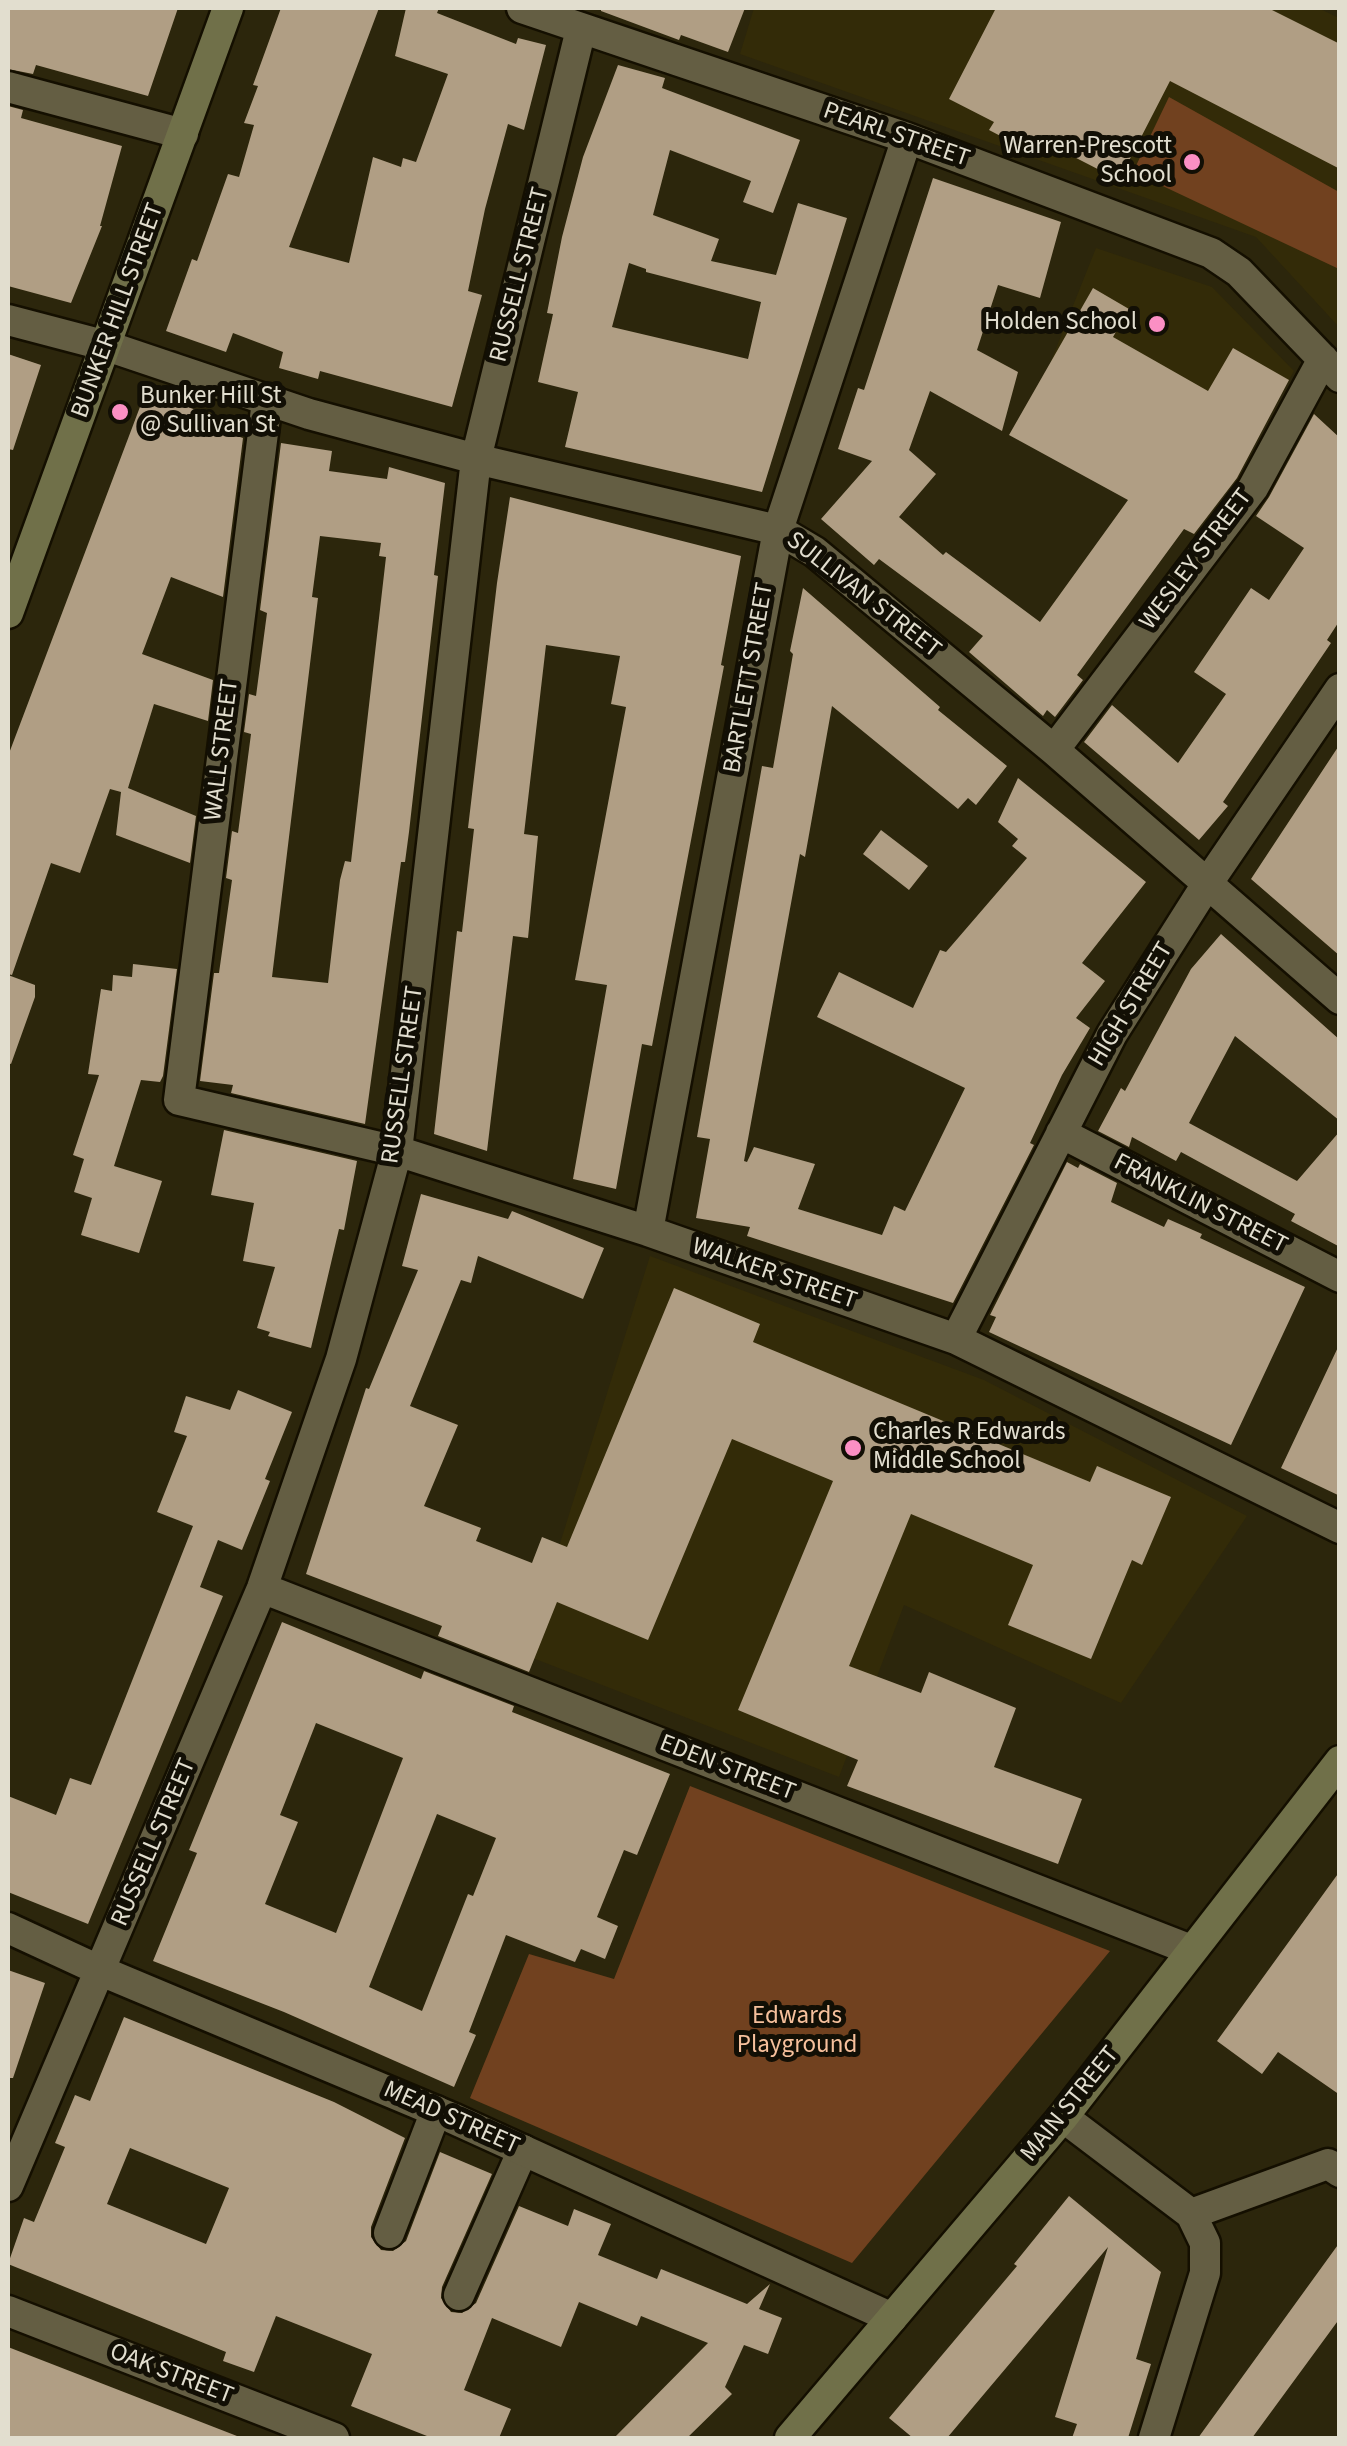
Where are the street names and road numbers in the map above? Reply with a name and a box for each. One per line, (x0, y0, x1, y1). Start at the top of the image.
street label: PEARL STREET (819, 97, 973, 175)
street label: RUSSELL STREET (485, 184, 557, 366)
street label: BUNKER HILL STREET (66, 200, 172, 422)
street label: WESLEY STREET (1134, 484, 1260, 636)
street label: SULLIVAN STREET (780, 526, 946, 666)
street label: BARTLETT STREET (718, 580, 782, 776)
street label: WALL STREET (199, 677, 247, 823)
street label: HIGH STREET (1083, 937, 1181, 1073)
street label: RUSSELL STREET (377, 984, 431, 1166)
street label: FRANKLIN STREET (1108, 1148, 1292, 1262)
street label: WALKER STREET (688, 1233, 860, 1317)
street label: EDEN STREET (655, 1729, 799, 1809)
street label: RUSSELL STREET (106, 1755, 204, 1931)
street label: MAIN STREET (1015, 2041, 1127, 2169)
street label: MEAD STREET (378, 2076, 524, 2162)
street label: OAK STREET (105, 2338, 237, 2412)

